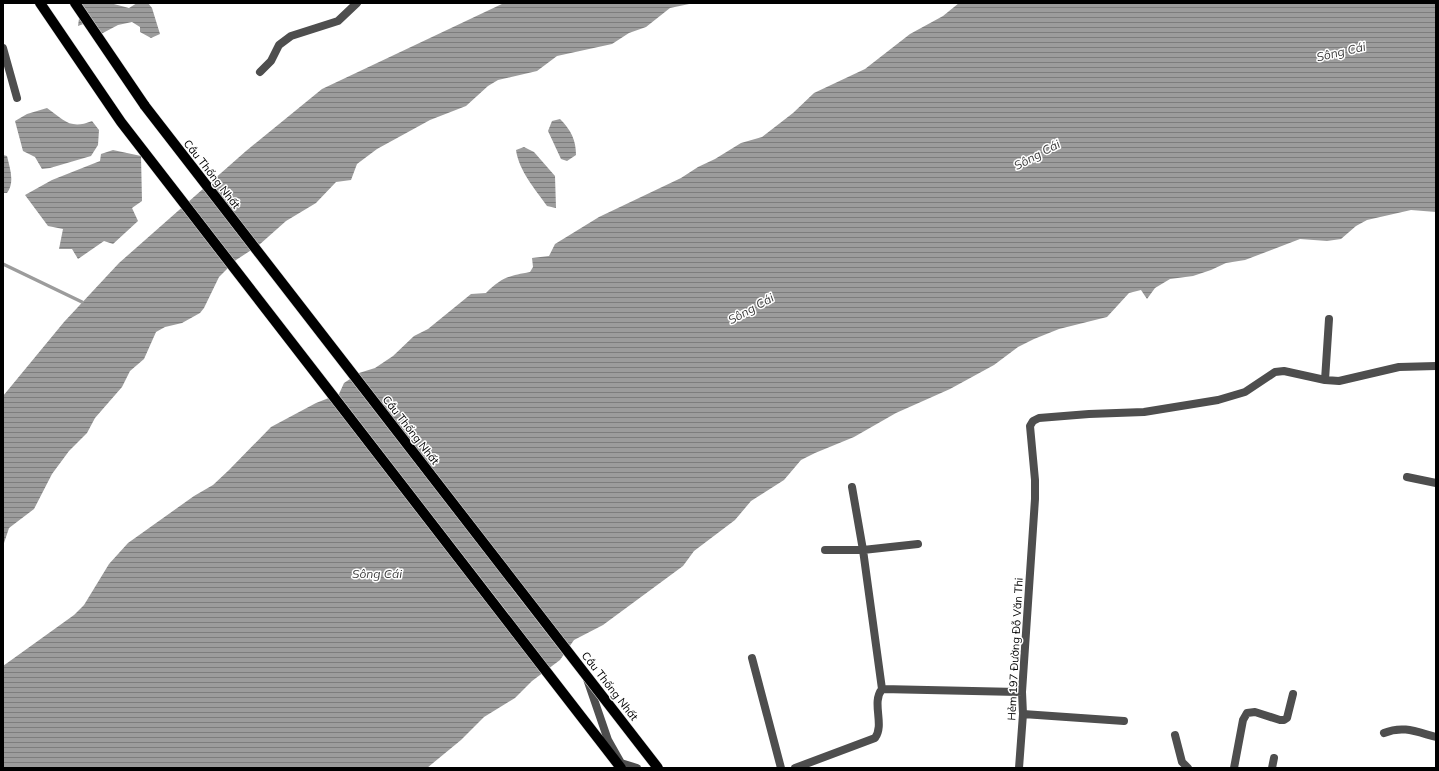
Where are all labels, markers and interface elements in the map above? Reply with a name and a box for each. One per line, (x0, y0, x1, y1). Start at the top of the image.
water label: Sông Cái (1315, 39, 1367, 64)
water label: Sông Cái (1011, 136, 1062, 173)
street label: Cầu Thống Nhất (181, 137, 243, 211)
water label: Sông Cái (725, 290, 776, 327)
street label: Cầu Thống Nhất (380, 393, 442, 467)
water label: Sông Cái (352, 566, 402, 581)
street label: Hẻm 197 Đường Đỗ Văn Thi (1004, 577, 1026, 721)
street label: Cầu Thống Nhất (579, 649, 641, 723)

